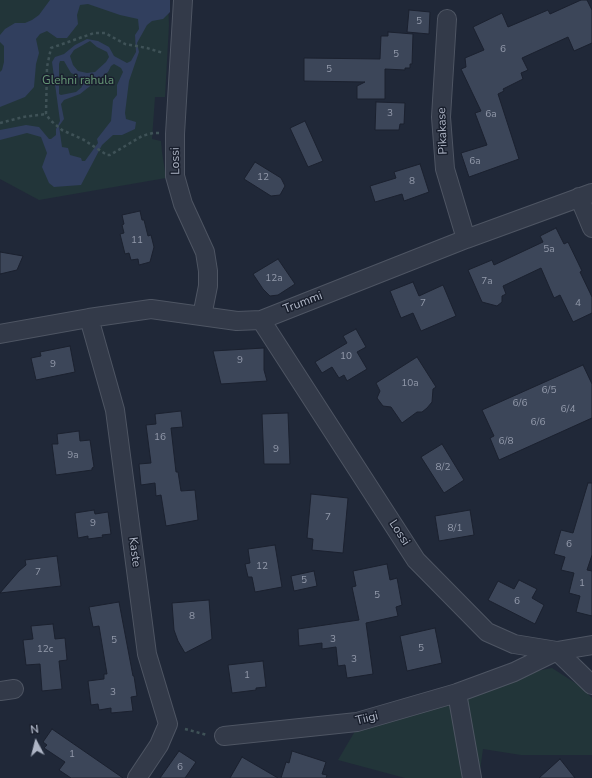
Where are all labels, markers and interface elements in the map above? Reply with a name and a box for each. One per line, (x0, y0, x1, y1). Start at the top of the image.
house number: 5 (416, 16, 422, 28)
house number: 6 (500, 44, 506, 56)
house number: 5 (393, 49, 399, 61)
house number: 5 (326, 64, 332, 76)
park label: Glehni rahula (42, 74, 114, 88)
street label: Pikakase (435, 107, 451, 155)
house number: 3 (387, 108, 393, 120)
house number: 6a (485, 109, 497, 121)
street label: Lossi (169, 147, 183, 175)
house number: 6a (469, 156, 481, 168)
house number: 12 (257, 172, 269, 184)
house number: 8 (409, 176, 415, 188)
house number: 11 (131, 235, 143, 247)
house number: 5a (543, 244, 555, 256)
house number: 12a (265, 273, 283, 285)
house number: 7a (481, 276, 493, 288)
street label: Trummi (281, 289, 325, 317)
house number: 7 (420, 298, 426, 310)
house number: 4 (575, 298, 581, 310)
house number: 10 (340, 351, 352, 363)
house number: 9 (237, 355, 243, 367)
house number: 9 (50, 359, 56, 371)
house number: 10a (401, 378, 419, 390)
house number: 6/5 (542, 385, 556, 397)
house number: 6/6 (513, 398, 527, 410)
house number: 6/4 (561, 404, 575, 416)
house number: 6/6 (531, 417, 545, 429)
house number: 16 (154, 432, 166, 444)
house number: 6/8 (499, 436, 513, 448)
house number: 9 (273, 444, 279, 456)
house number: 9a (67, 450, 79, 462)
house number: 8/2 (436, 462, 450, 474)
house number: 7 (325, 512, 331, 524)
house number: 9 (90, 518, 96, 530)
street label: Lossi (385, 518, 413, 548)
house number: 8/1 (448, 523, 462, 535)
street label: Kaste (125, 536, 143, 568)
house number: 6 (566, 539, 572, 551)
house number: 12 (256, 561, 268, 573)
house number: 7 (35, 567, 41, 579)
house number: 5 (301, 575, 307, 587)
house number: 1 (579, 578, 585, 590)
house number: 5 (374, 590, 380, 602)
house number: 6 (514, 596, 520, 608)
house number: 8 (189, 611, 195, 623)
house number: 3 (330, 634, 336, 646)
house number: 5 (111, 635, 117, 647)
house number: 5 (418, 643, 424, 655)
house number: 12c (37, 644, 53, 656)
house number: 3 (351, 654, 357, 666)
house number: 1 (244, 670, 250, 682)
house number: 3 (110, 687, 116, 699)
street label: Tiigi (354, 709, 380, 729)
north arrow (16, 722, 56, 762)
text: N (29, 722, 39, 738)
house number: 1 (69, 749, 75, 761)
house number: 6 (177, 762, 183, 774)

